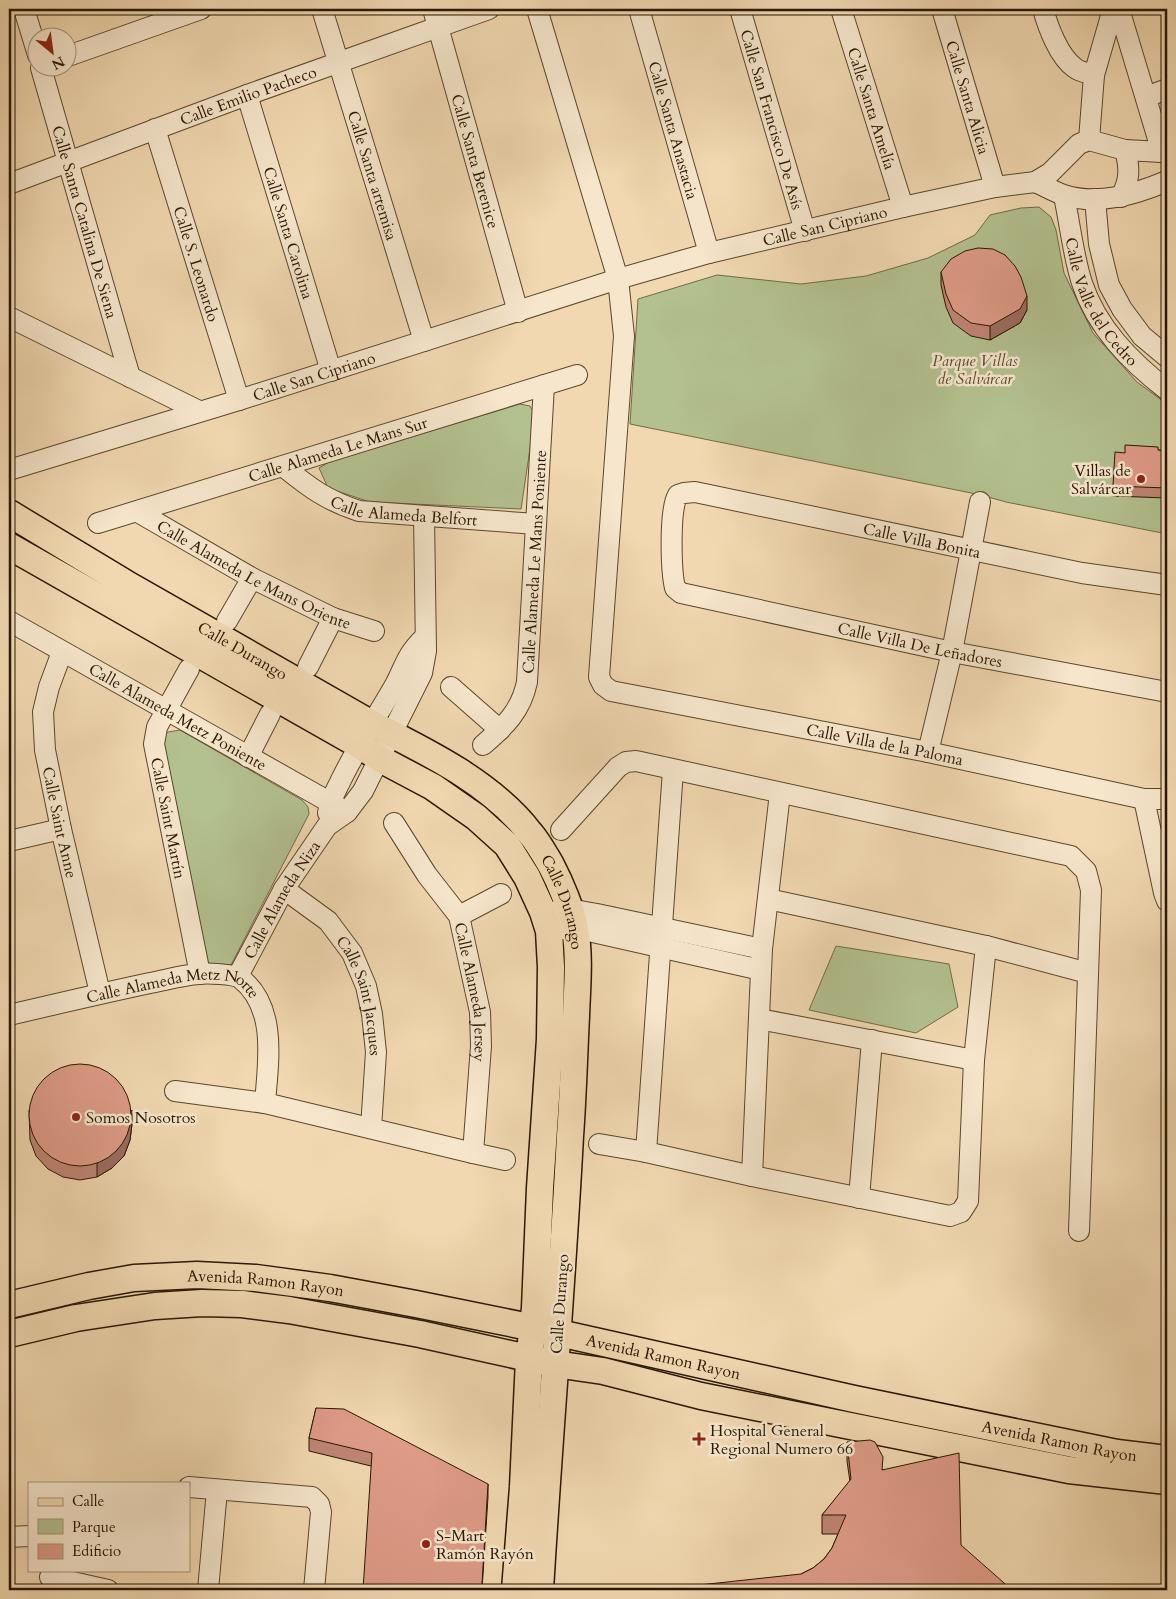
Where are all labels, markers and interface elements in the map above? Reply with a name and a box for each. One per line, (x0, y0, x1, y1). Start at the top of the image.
street label: Calle San Francisco De Asís (735, 27, 808, 212)
north arrow (28, 28, 78, 78)
street label: Calle Santa Alicia (940, 38, 995, 157)
street label: Calle Santa Amelía (842, 45, 901, 172)
text: N (48, 52, 68, 74)
street label: Calle Santa Anastacia (643, 59, 703, 202)
street label: Calle Emilio Pacheco (177, 61, 320, 131)
street label: Calle Santa Berenice (445, 92, 504, 231)
street label: Calle Santa artemisa (342, 108, 402, 243)
street label: Calle Santa Catalina De Siena (46, 123, 123, 321)
street label: Calle Santa Carolina (257, 164, 319, 302)
street label: Calle San Cipriano (761, 201, 890, 252)
street label: Calle S. Leonardo (168, 203, 224, 325)
street label: Calle Valle del Cedro (1060, 236, 1143, 372)
street label: Calle San Cipriano (250, 347, 379, 407)
park label: Parque Villas de Salvárcar (932, 350, 1018, 390)
street label: Calle Alameda Le Mans Sur (246, 412, 431, 488)
street label: Calle Alameda Le Mans Poniente (517, 449, 552, 674)
place label: Villas de Salvárcar (1071, 460, 1131, 500)
marker: Villas de Salvárcar (1135, 473, 1147, 485)
street label: Calle Alameda Belfort (326, 491, 478, 532)
street label: Calle Alameda Le Mans Oriente (152, 515, 353, 635)
street label: Calle Villa Bonita (861, 518, 983, 564)
street label: Calle Durango (193, 617, 291, 686)
street label: Calle Villa De Leñadores (836, 617, 1004, 673)
street label: Calle Alameda Metz Poniente (84, 658, 270, 776)
street label: Calle Villa de la Paloma (804, 719, 965, 771)
street label: Calle Saint Martín (145, 756, 191, 881)
street label: Calle Saint Anne (37, 765, 82, 881)
street label: Calle Alameda Niza (239, 837, 326, 963)
street label: Calle Durango (535, 851, 587, 951)
street label: Calle Alameda Jersey (449, 920, 491, 1063)
street label: Calle Saint Jacques (331, 931, 386, 1057)
text: Calle Alameda Metz Norte (84, 964, 265, 1009)
street label: Calle Alameda Metz Norte (78, 990, 260, 1012)
place label: Somos Nosotros (86, 1107, 196, 1129)
marker: Somos Nosotros (70, 1111, 82, 1123)
street label: Calle Durango (546, 1253, 574, 1355)
street label: Avenida Ramon Rayon (187, 1265, 346, 1302)
street label: Avenida Ramon Rayon (584, 1329, 743, 1385)
street label: Avenida Ramon Rayon (980, 1415, 1138, 1467)
place label: Hospital General Regional Numero 66 (710, 1420, 853, 1460)
marker: Hospital General Regional Numero 66 (692, 1432, 706, 1446)
legend (28, 1482, 190, 1572)
text: Calle (72, 1491, 105, 1511)
text: Parque (72, 1517, 116, 1537)
place label: S-Mart Ramón Rayón (436, 1525, 534, 1565)
marker: S-Mart Ramón Rayón (420, 1538, 432, 1550)
text: Edificio (72, 1541, 121, 1561)

